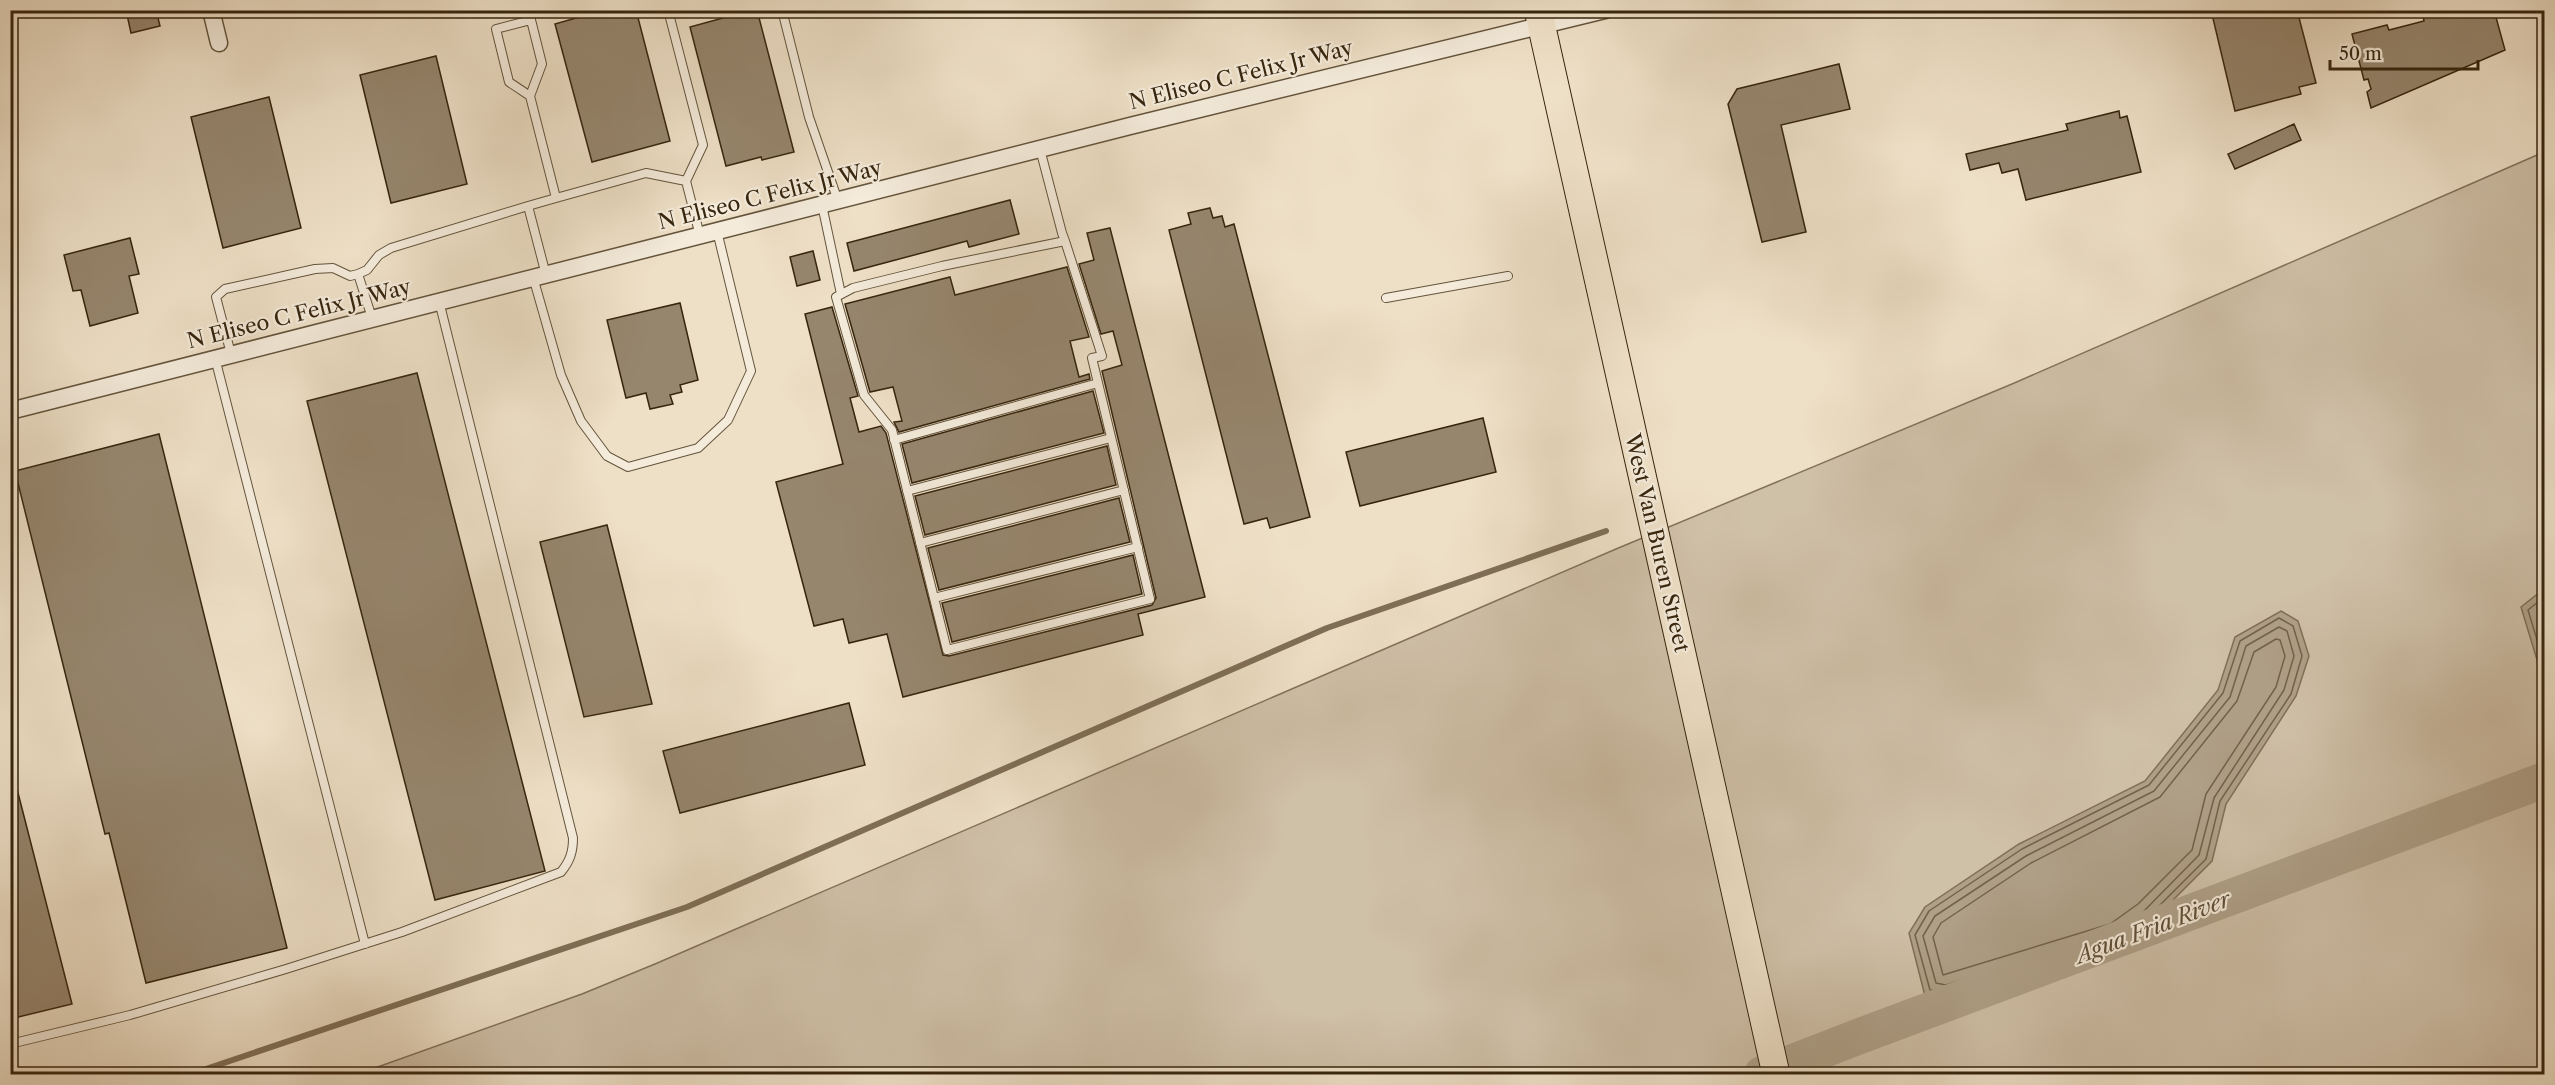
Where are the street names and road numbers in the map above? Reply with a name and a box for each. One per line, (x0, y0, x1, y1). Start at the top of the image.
street label: N Eliseo C Felix Jr Way (1126, 35, 1356, 114)
street label: N Eliseo C Felix Jr Way (655, 155, 885, 234)
street label: N Eliseo C Felix Jr Way (184, 274, 414, 353)
street label: West Van Buren Street (1620, 430, 1695, 655)

